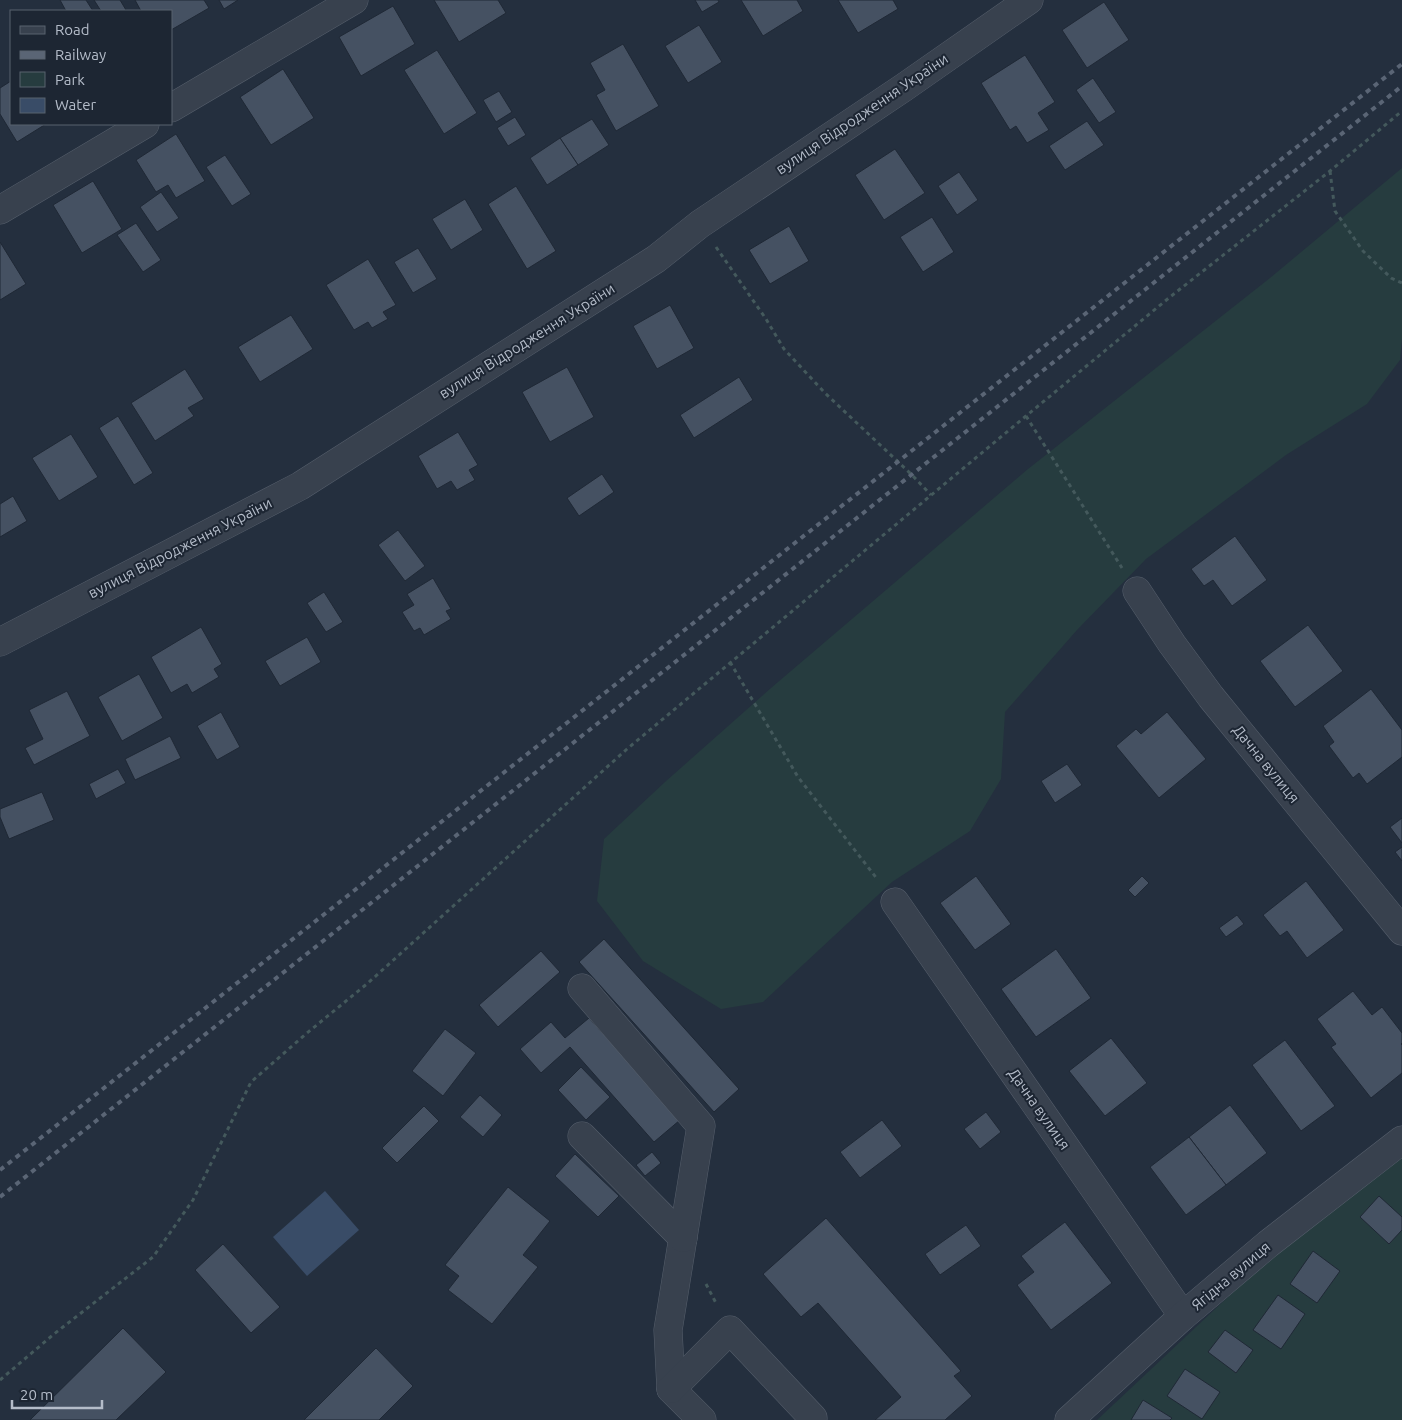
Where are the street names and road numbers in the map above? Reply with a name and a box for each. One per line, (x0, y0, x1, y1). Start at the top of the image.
street label: вулиця Відродження України (773, 50, 951, 178)
street label: вулиця Відродження України (436, 279, 618, 402)
street label: вулиця Відродження України (85, 494, 274, 601)
street label: Дачна вулиця (1230, 721, 1303, 806)
street label: Дачна вулиця (1005, 1065, 1074, 1153)
street label: Ягідна вулиця (1188, 1238, 1273, 1313)

